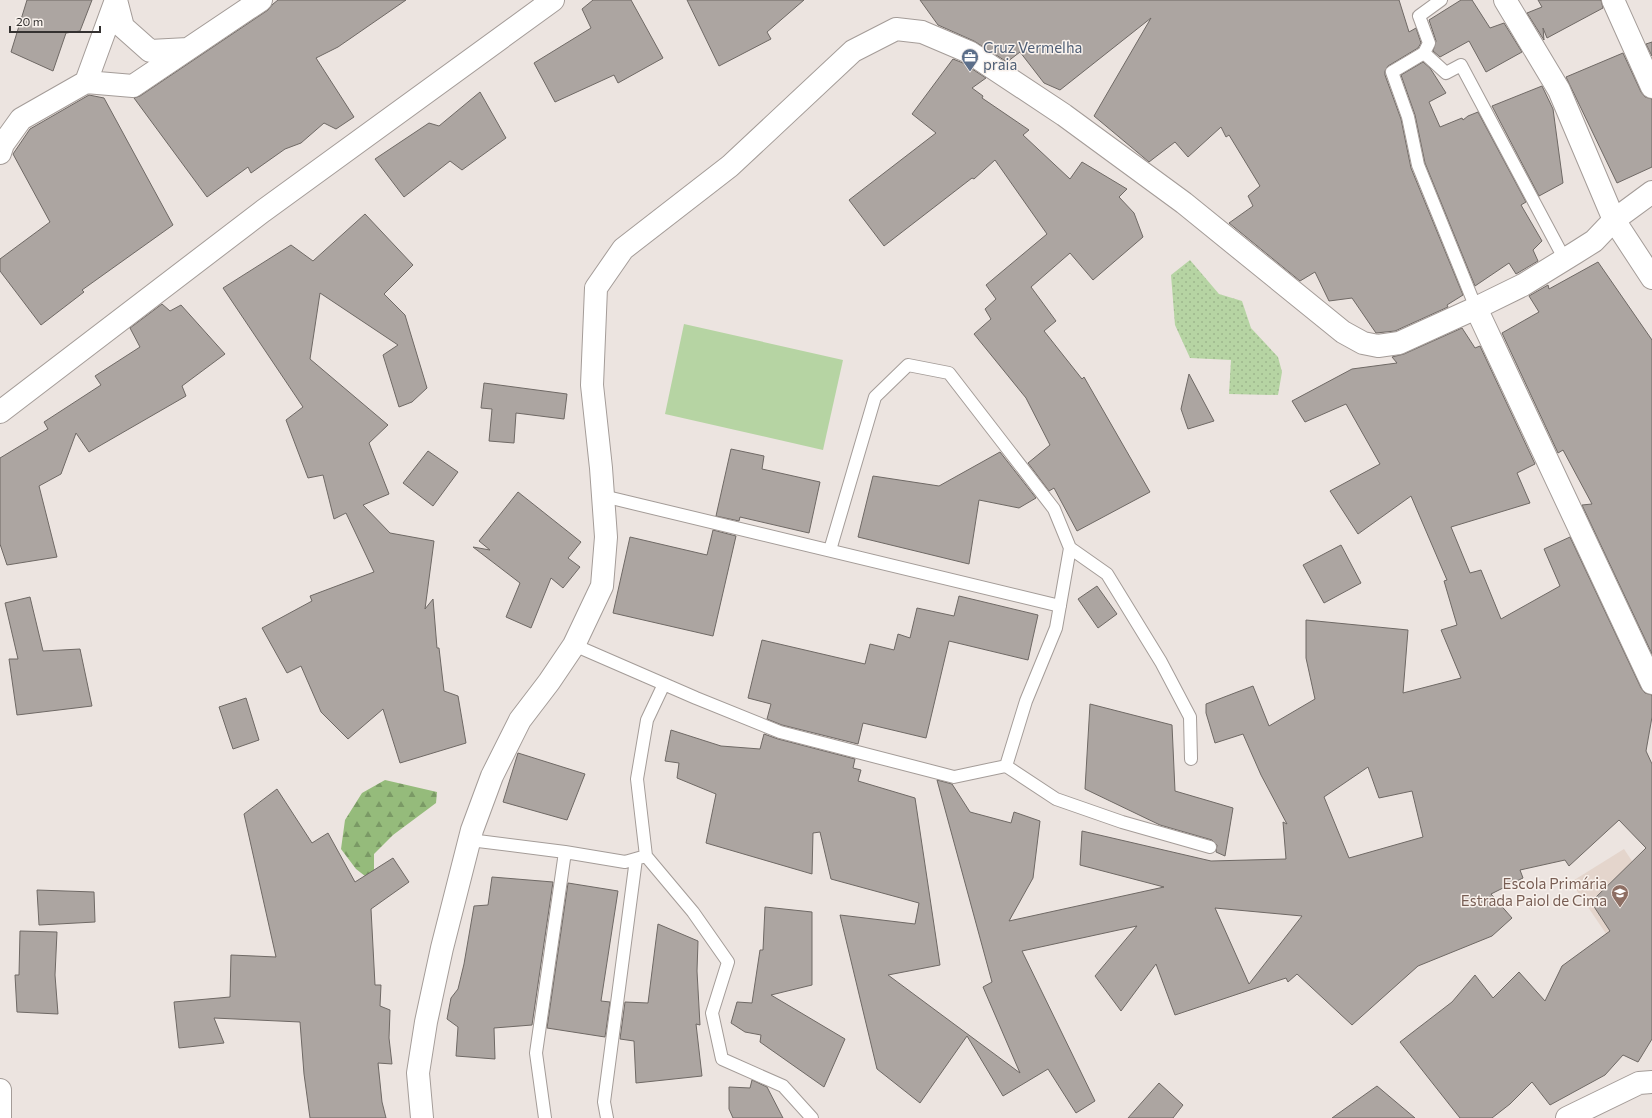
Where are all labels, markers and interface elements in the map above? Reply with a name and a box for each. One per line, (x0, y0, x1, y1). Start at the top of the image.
scale bar (10, 8, 100, 34)
text: 20 m (16, 14, 43, 28)
place label: Cruz Vermelha praia (983, 38, 1082, 73)
office icon: Cruz Vermelha praia (960, 47, 980, 72)
place label: Escola Primária Estrada Paiol de Cima (1461, 874, 1607, 909)
school or university icon: Escola Primária Estrada Paiol de Cima (1610, 883, 1630, 908)

